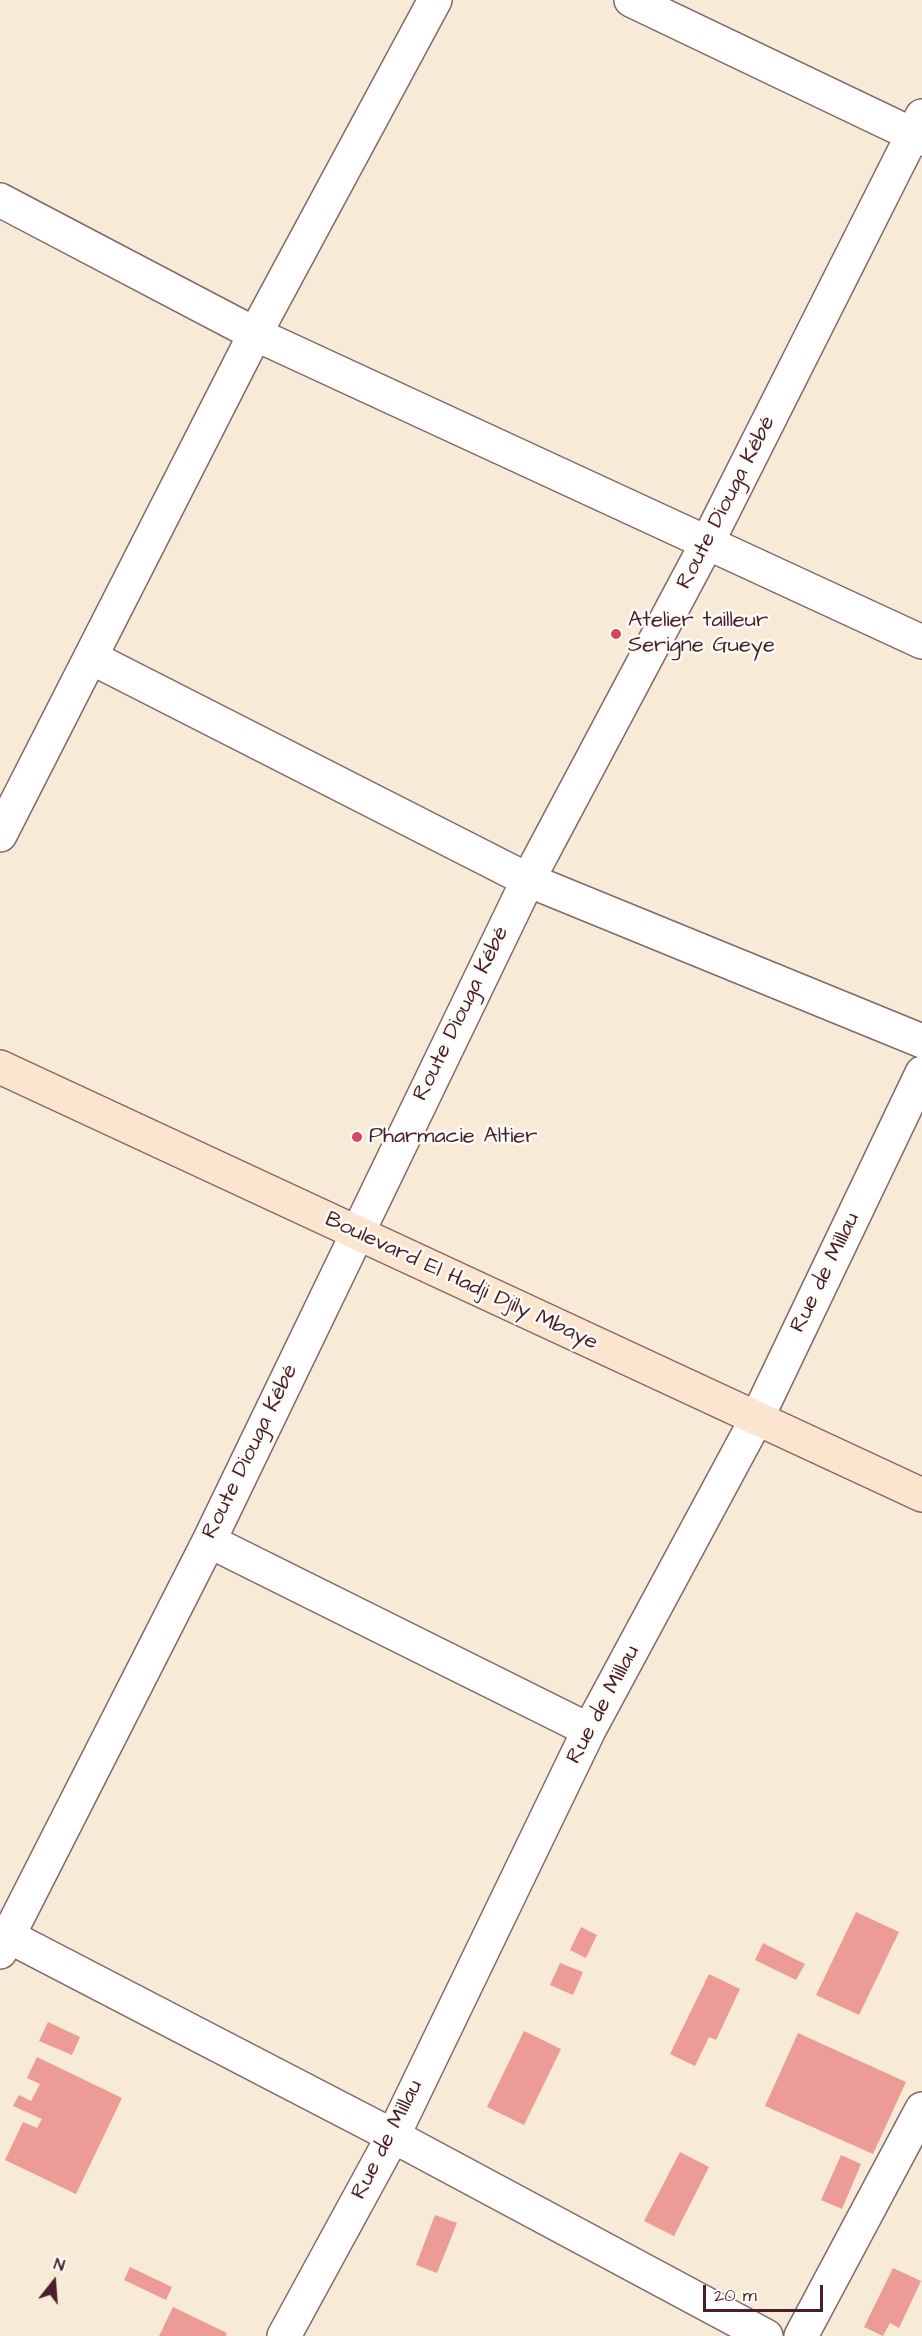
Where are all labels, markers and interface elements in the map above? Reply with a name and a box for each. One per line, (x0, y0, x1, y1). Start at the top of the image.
street label: Route Diouga Kébé (672, 412, 782, 594)
place label: Atelier tailleur Serigne Gueye (628, 608, 775, 660)
marker: Atelier tailleur Serigne Gueye (609, 627, 623, 641)
street label: Route Diouga Kébé (408, 922, 516, 1106)
place label: Pharmacie Altier (369, 1124, 537, 1150)
marker: Pharmacie Altier (350, 1130, 364, 1144)
street label: Boulevard El Hadji Djily Mbaye (320, 1207, 602, 1357)
street label: Rue de Millau (786, 1209, 866, 1337)
street label: Route Diouga Kébé (197, 1360, 305, 1544)
street label: Rue de Millau (562, 1641, 646, 1769)
street label: Rue de Millau (347, 2076, 429, 2204)
north arrow (24, 2252, 84, 2312)
text: N (51, 2253, 67, 2277)
scale bar (706, 2273, 826, 2311)
text: 20 m (714, 2283, 757, 2308)

